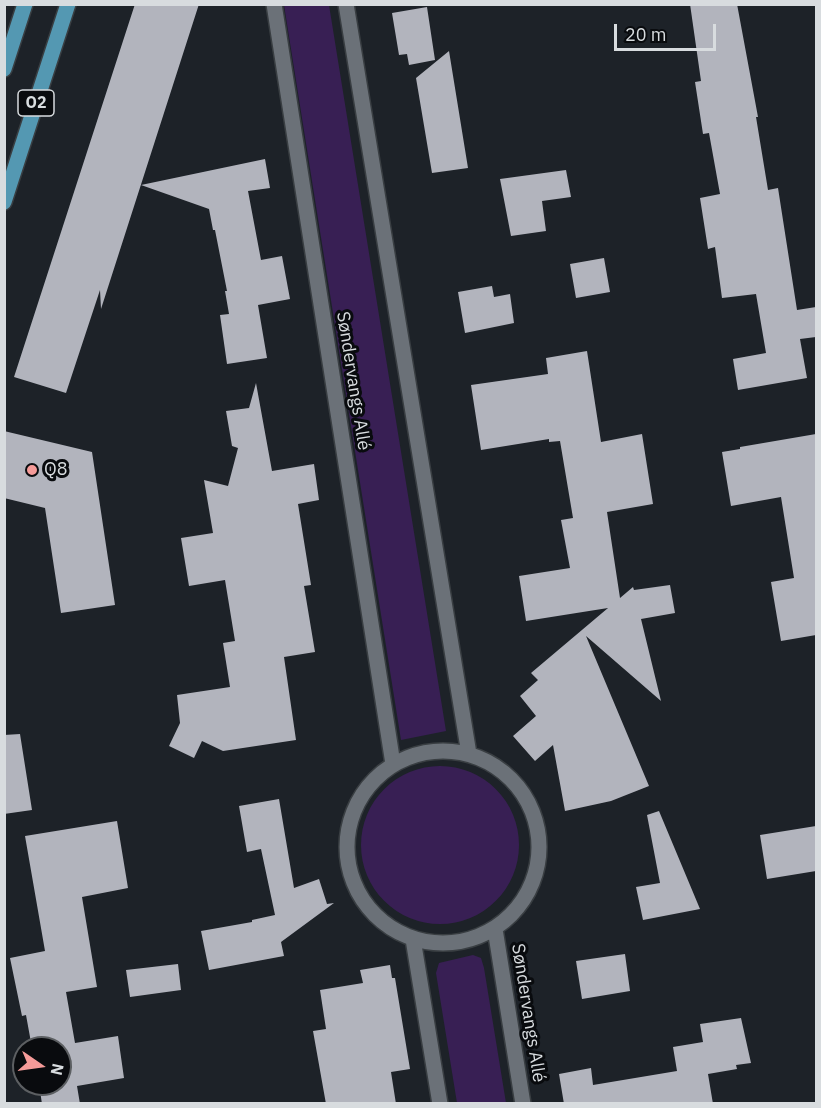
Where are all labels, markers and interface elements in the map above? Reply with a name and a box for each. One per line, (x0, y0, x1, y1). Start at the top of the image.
scale bar (617, 12, 719, 50)
text: 20 m (625, 23, 667, 46)
road number: O2 (18, 90, 54, 116)
street label: Søndervangs Allé (331, 310, 375, 452)
place label: Q8 (44, 459, 68, 481)
marker: Q8 (25, 463, 39, 477)
street label: Søndervangs Allé (506, 942, 550, 1084)
north arrow (12, 1036, 72, 1096)
text: N (47, 1062, 69, 1077)

